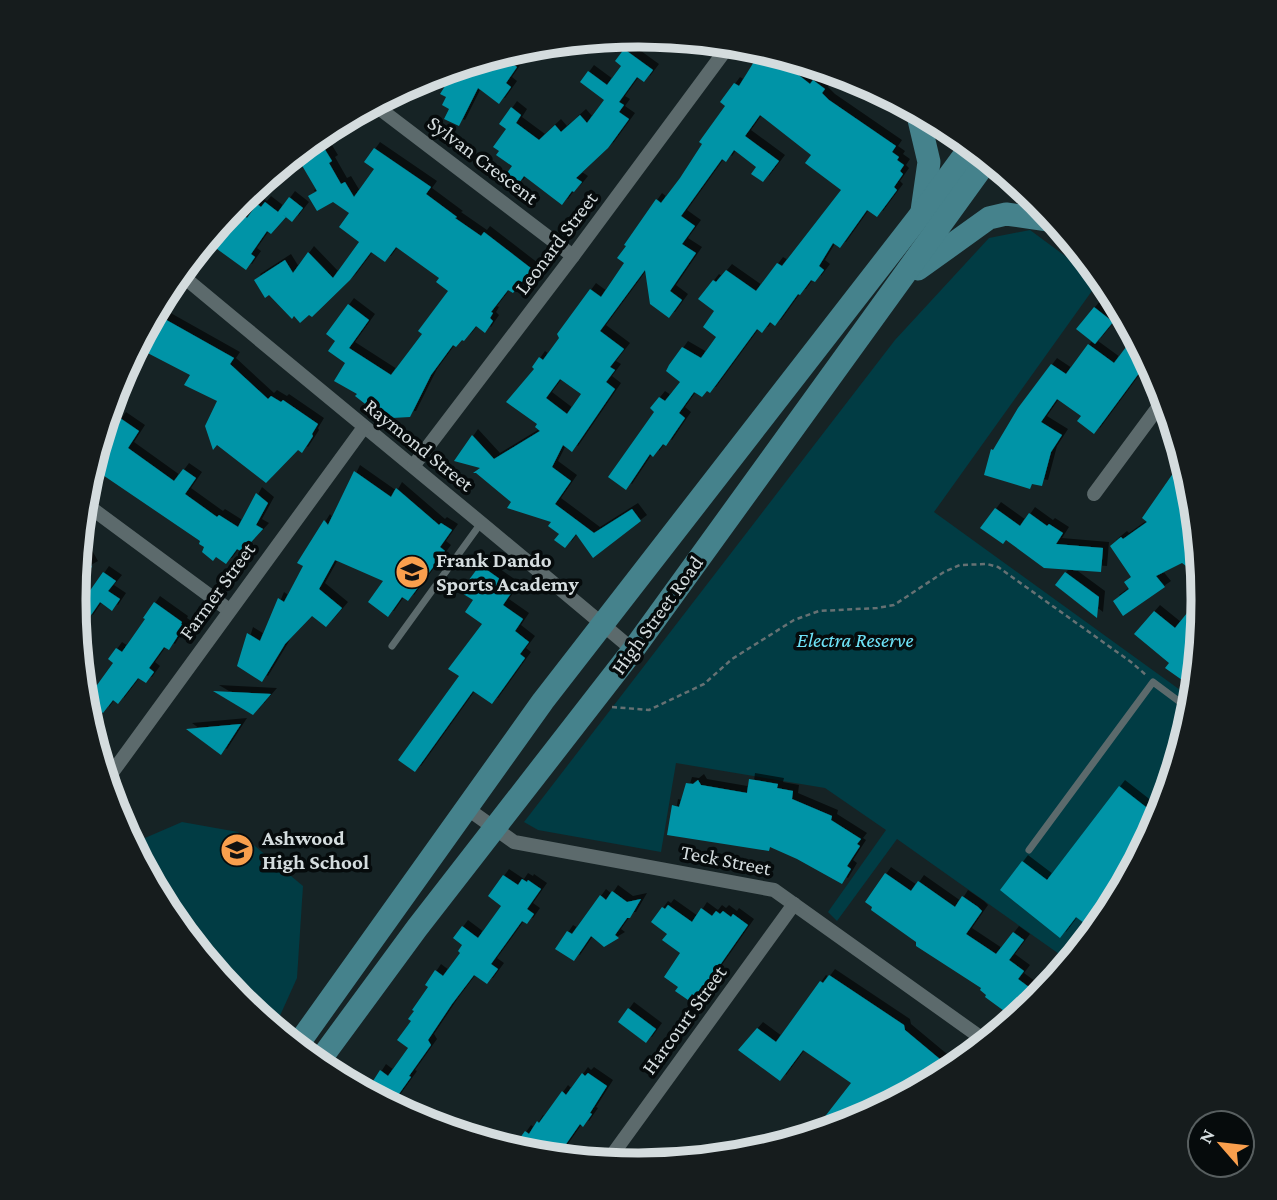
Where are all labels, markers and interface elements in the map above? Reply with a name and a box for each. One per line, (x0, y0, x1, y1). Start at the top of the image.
street label: Sylvan Crescent (423, 111, 544, 210)
street label: Leonard Street (510, 186, 603, 299)
street label: Raymond Street (360, 394, 479, 497)
street label: Farmer Street (174, 537, 261, 644)
place label: Frank Dando Sports Academy (436, 548, 579, 596)
street label: High Street Road (606, 551, 708, 679)
school or university icon: Frank Dando Sports Academy (393, 553, 431, 591)
park label: Electra Reserve (797, 628, 913, 652)
place label: Ashwood High School (261, 826, 369, 874)
school or university icon: Ashwood High School (218, 831, 256, 869)
street label: Teck Street (679, 839, 774, 881)
street label: Harcourt Street (637, 960, 732, 1079)
north arrow (1186, 1109, 1256, 1179)
text: N (1194, 1126, 1219, 1147)

